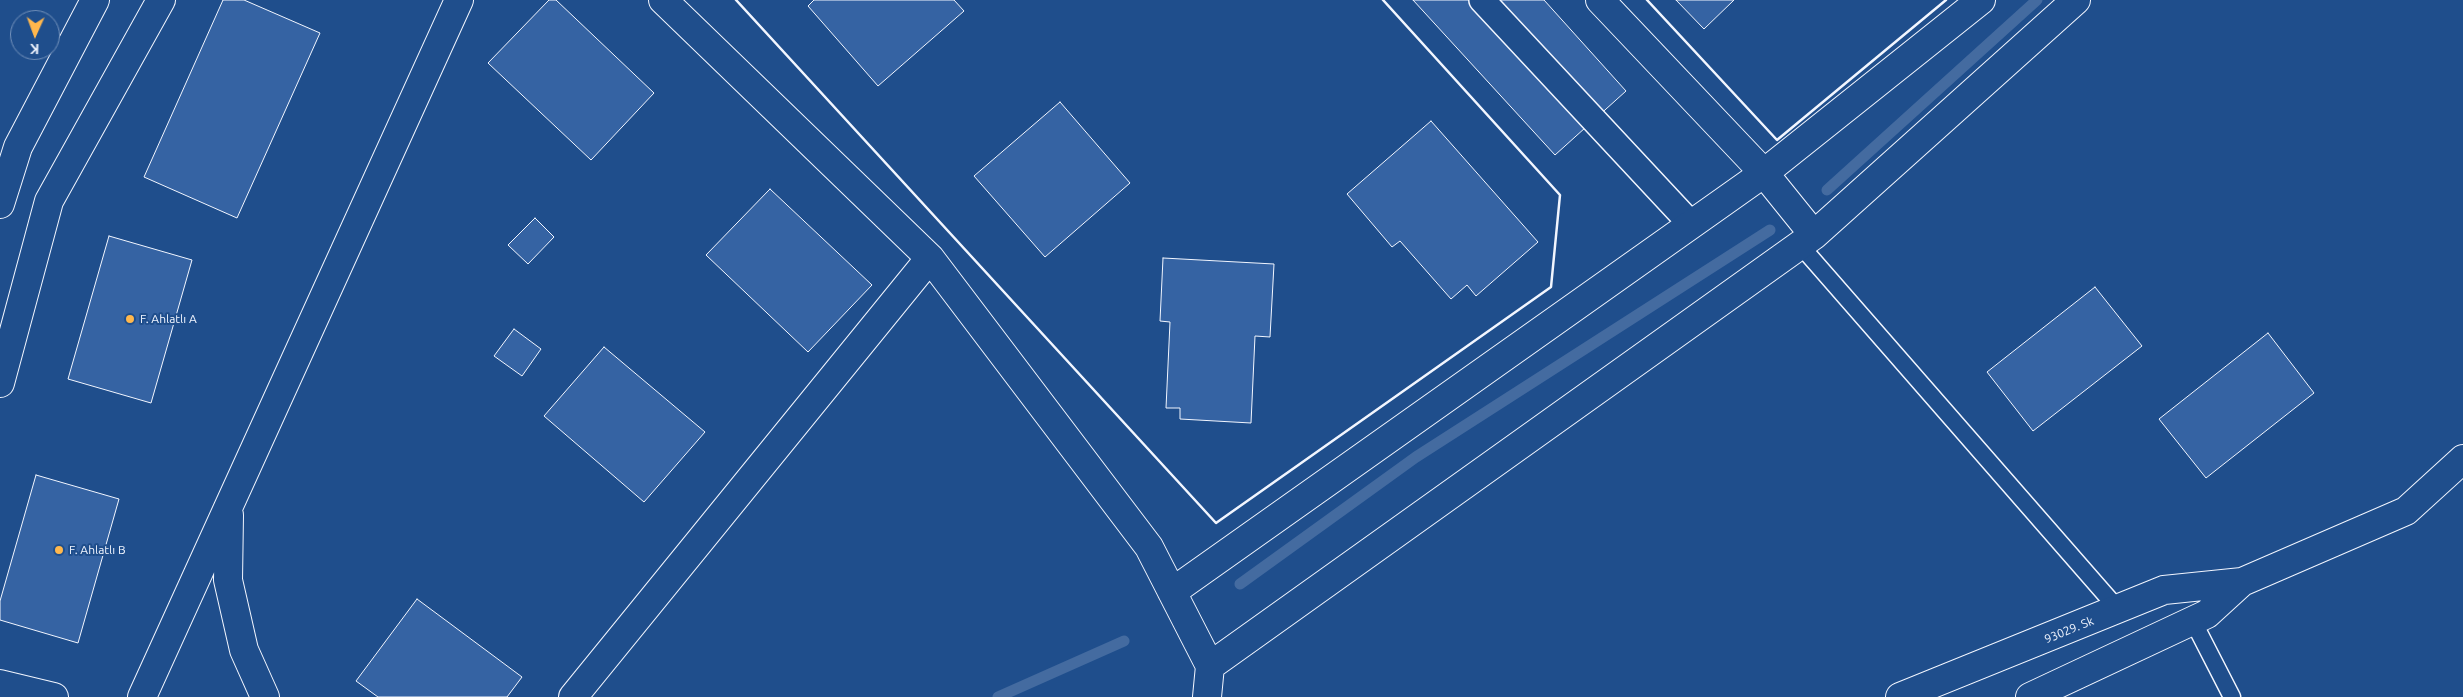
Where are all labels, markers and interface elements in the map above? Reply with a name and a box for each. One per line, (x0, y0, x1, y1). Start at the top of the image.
north arrow (10, 10, 60, 60)
text: K (30, 41, 39, 57)
place label: F. Ahlatlı A (140, 312, 197, 326)
marker: F. Ahlatlı A (124, 313, 136, 325)
place label: F. Ahlatlı B (69, 543, 125, 557)
marker: F. Ahlatlı B (53, 544, 65, 556)
street label: 93029. Sk (2042, 614, 2096, 646)

